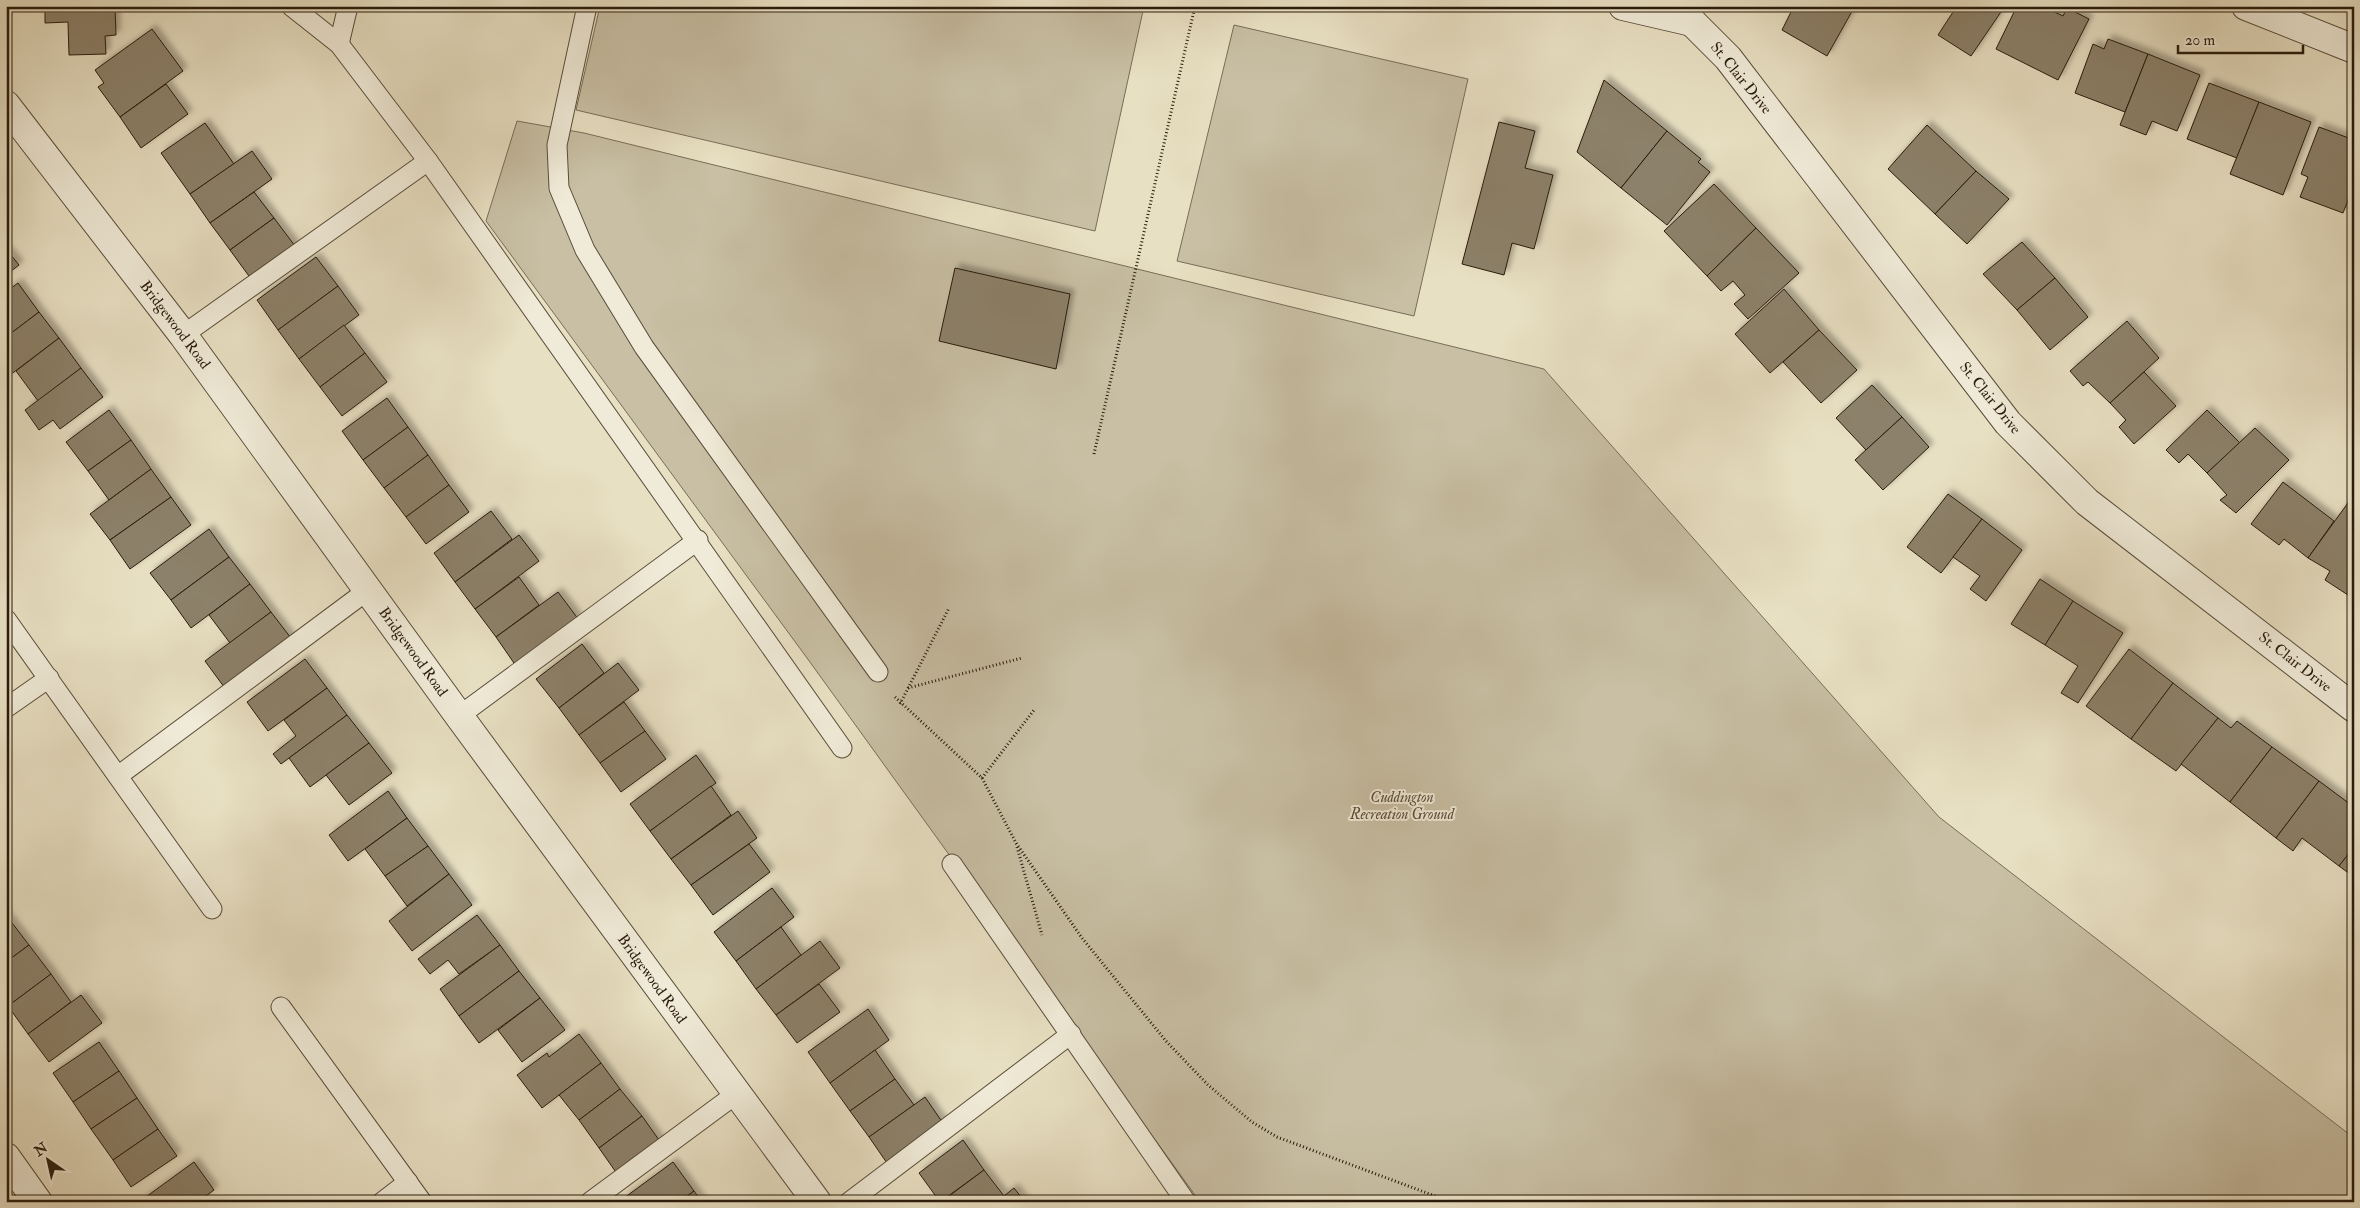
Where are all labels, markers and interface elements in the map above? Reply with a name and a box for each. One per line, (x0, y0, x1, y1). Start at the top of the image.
scale bar (2178, 22, 2302, 54)
text: 20 m (2185, 31, 2215, 50)
street label: St. Clair Drive (1706, 38, 1776, 118)
street label: Bridgewood Road (136, 277, 215, 373)
street label: St. Clair Drive (1955, 358, 2025, 438)
street label: Bridgewood Road (374, 604, 452, 701)
street label: St. Clair Drive (2255, 628, 2335, 696)
park label: Cuddington Recreation Ground (1349, 788, 1456, 824)
street label: Bridgewood Road (613, 931, 691, 1028)
north arrow (22, 1136, 72, 1186)
text: N (30, 1139, 51, 1161)

